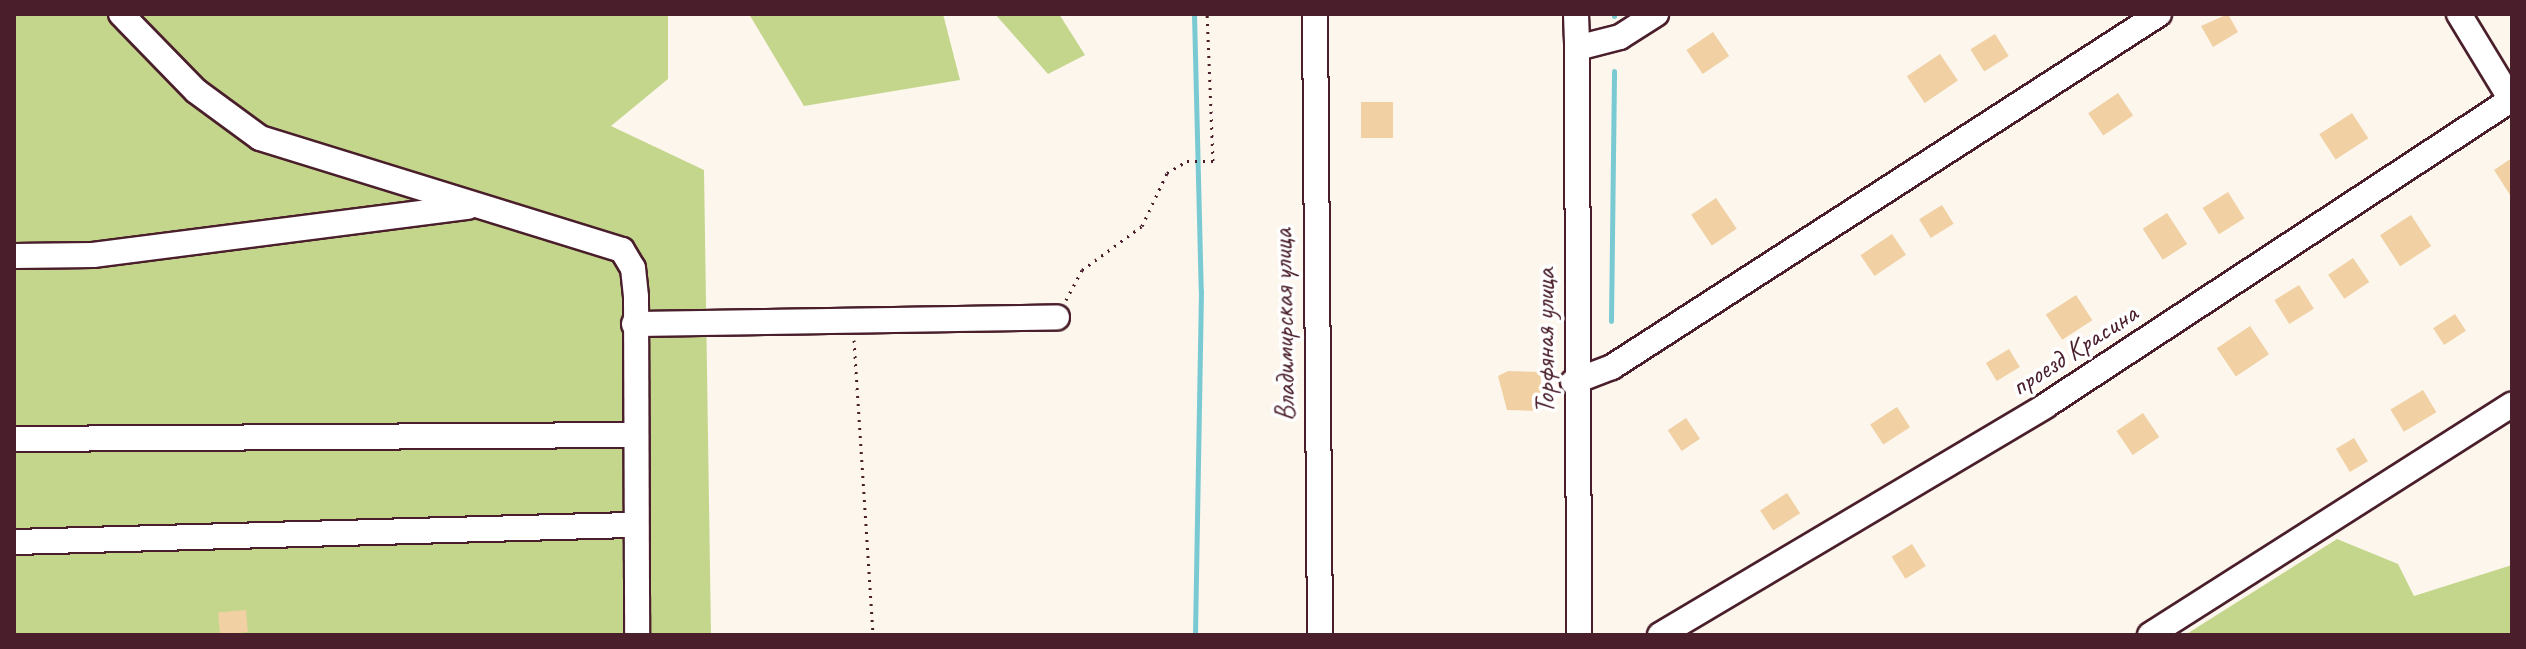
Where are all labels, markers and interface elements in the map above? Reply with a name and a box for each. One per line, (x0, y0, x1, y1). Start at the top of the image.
street label: Владимирская улица (1266, 227, 1302, 423)
street label: Торфяная улица (1528, 267, 1562, 415)
street label: проезд Красина (2003, 296, 2145, 404)

